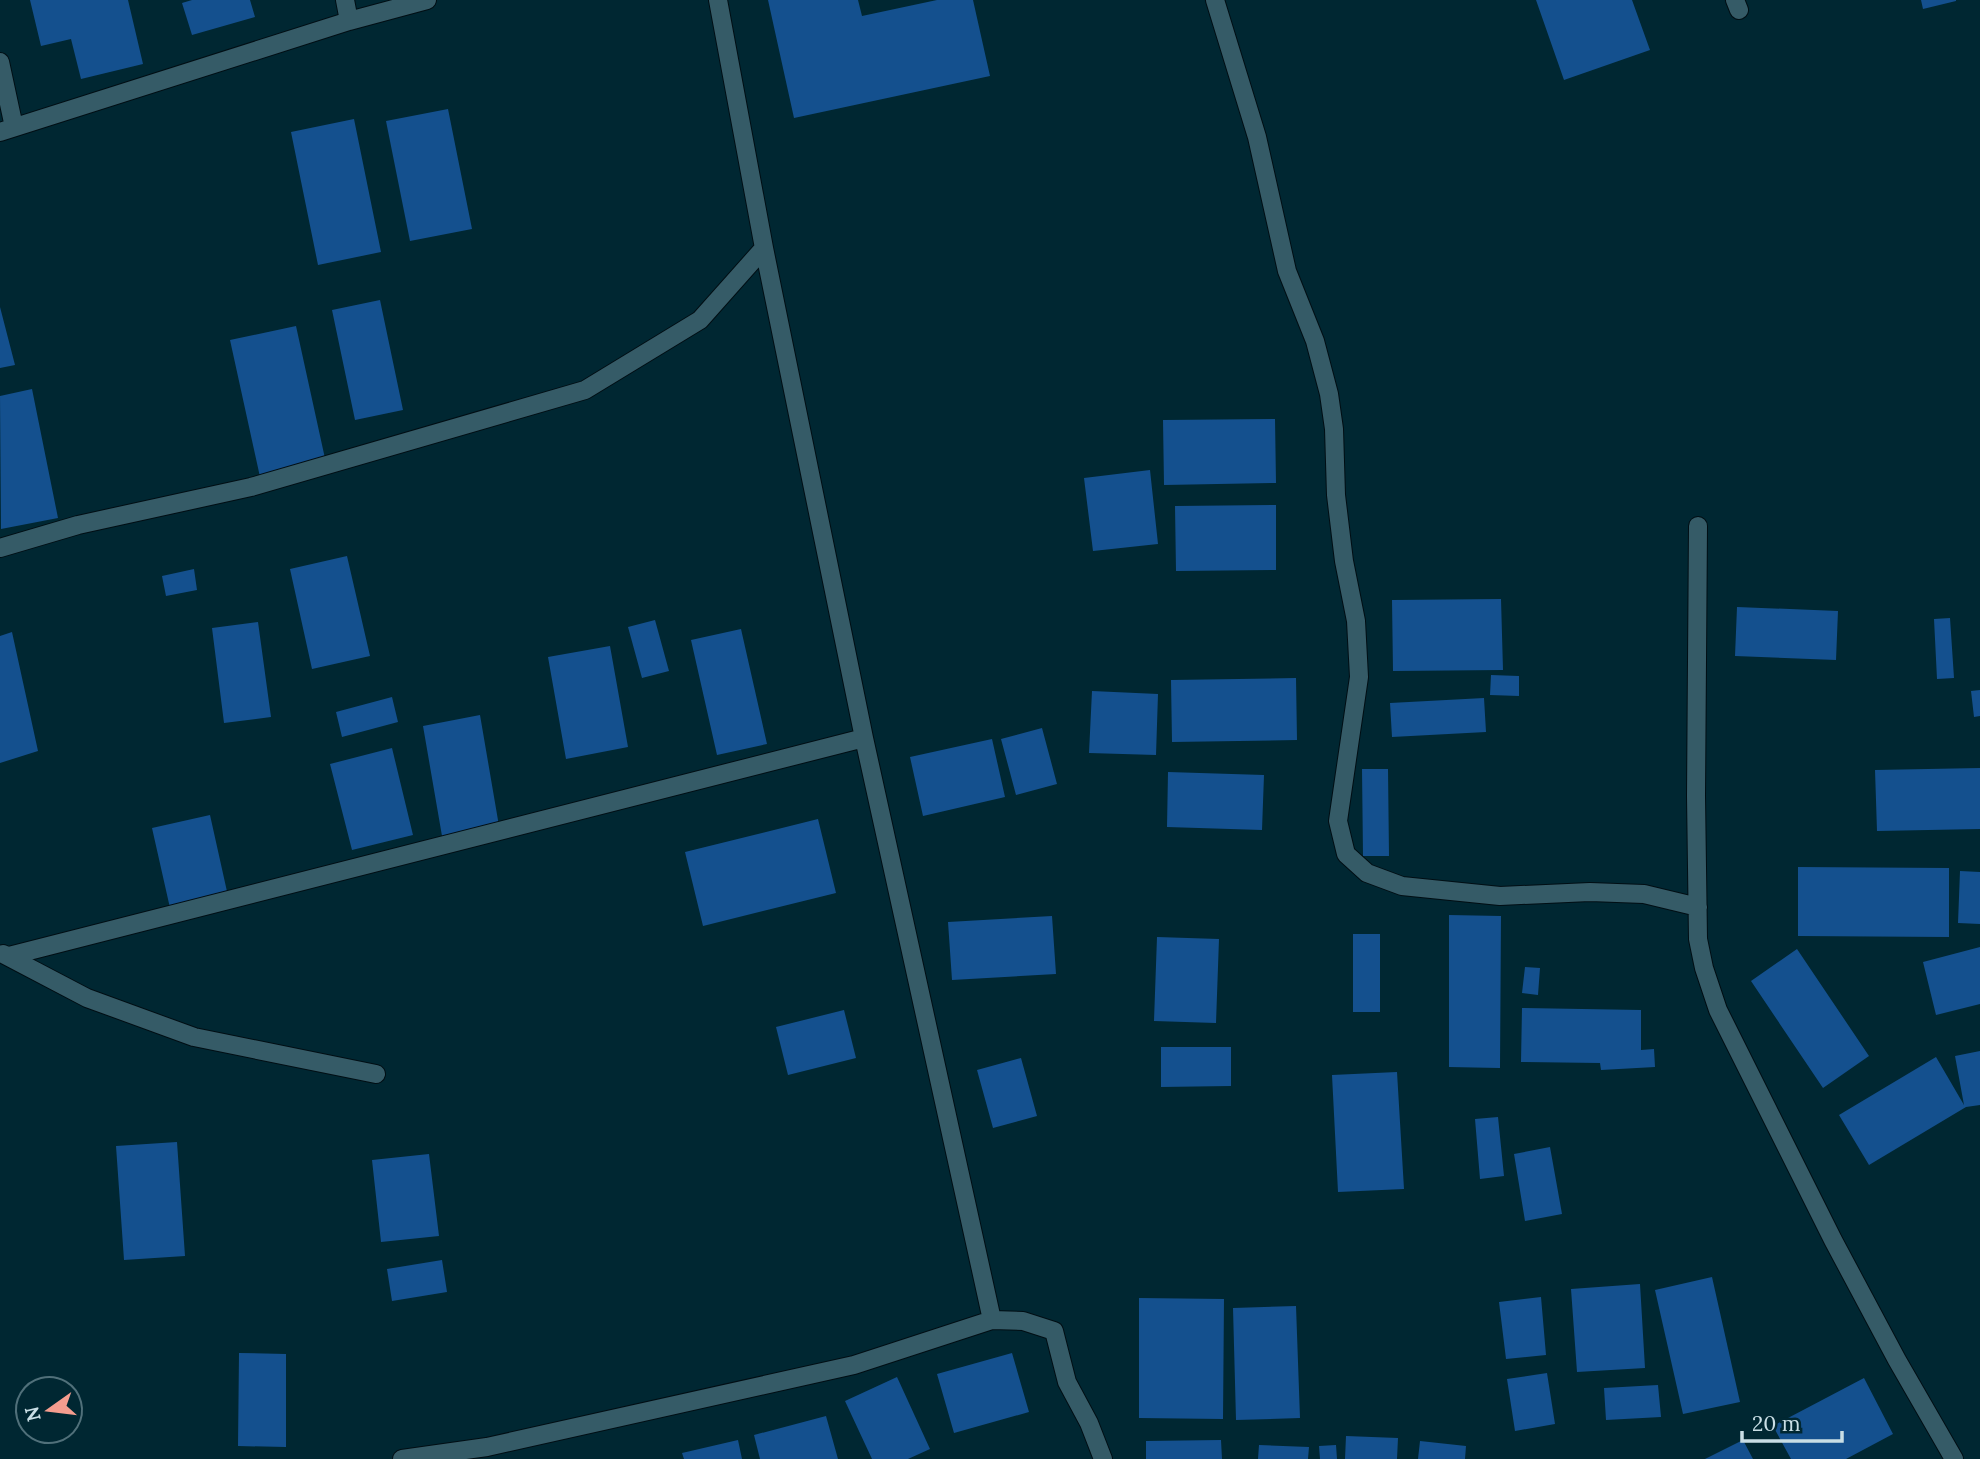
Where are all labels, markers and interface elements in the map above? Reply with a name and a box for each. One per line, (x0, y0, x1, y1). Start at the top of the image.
north arrow (14, 1375, 84, 1445)
scale bar (1742, 1400, 1842, 1444)
text: N (19, 1404, 46, 1424)
text: 20 m (1752, 1410, 1801, 1437)

